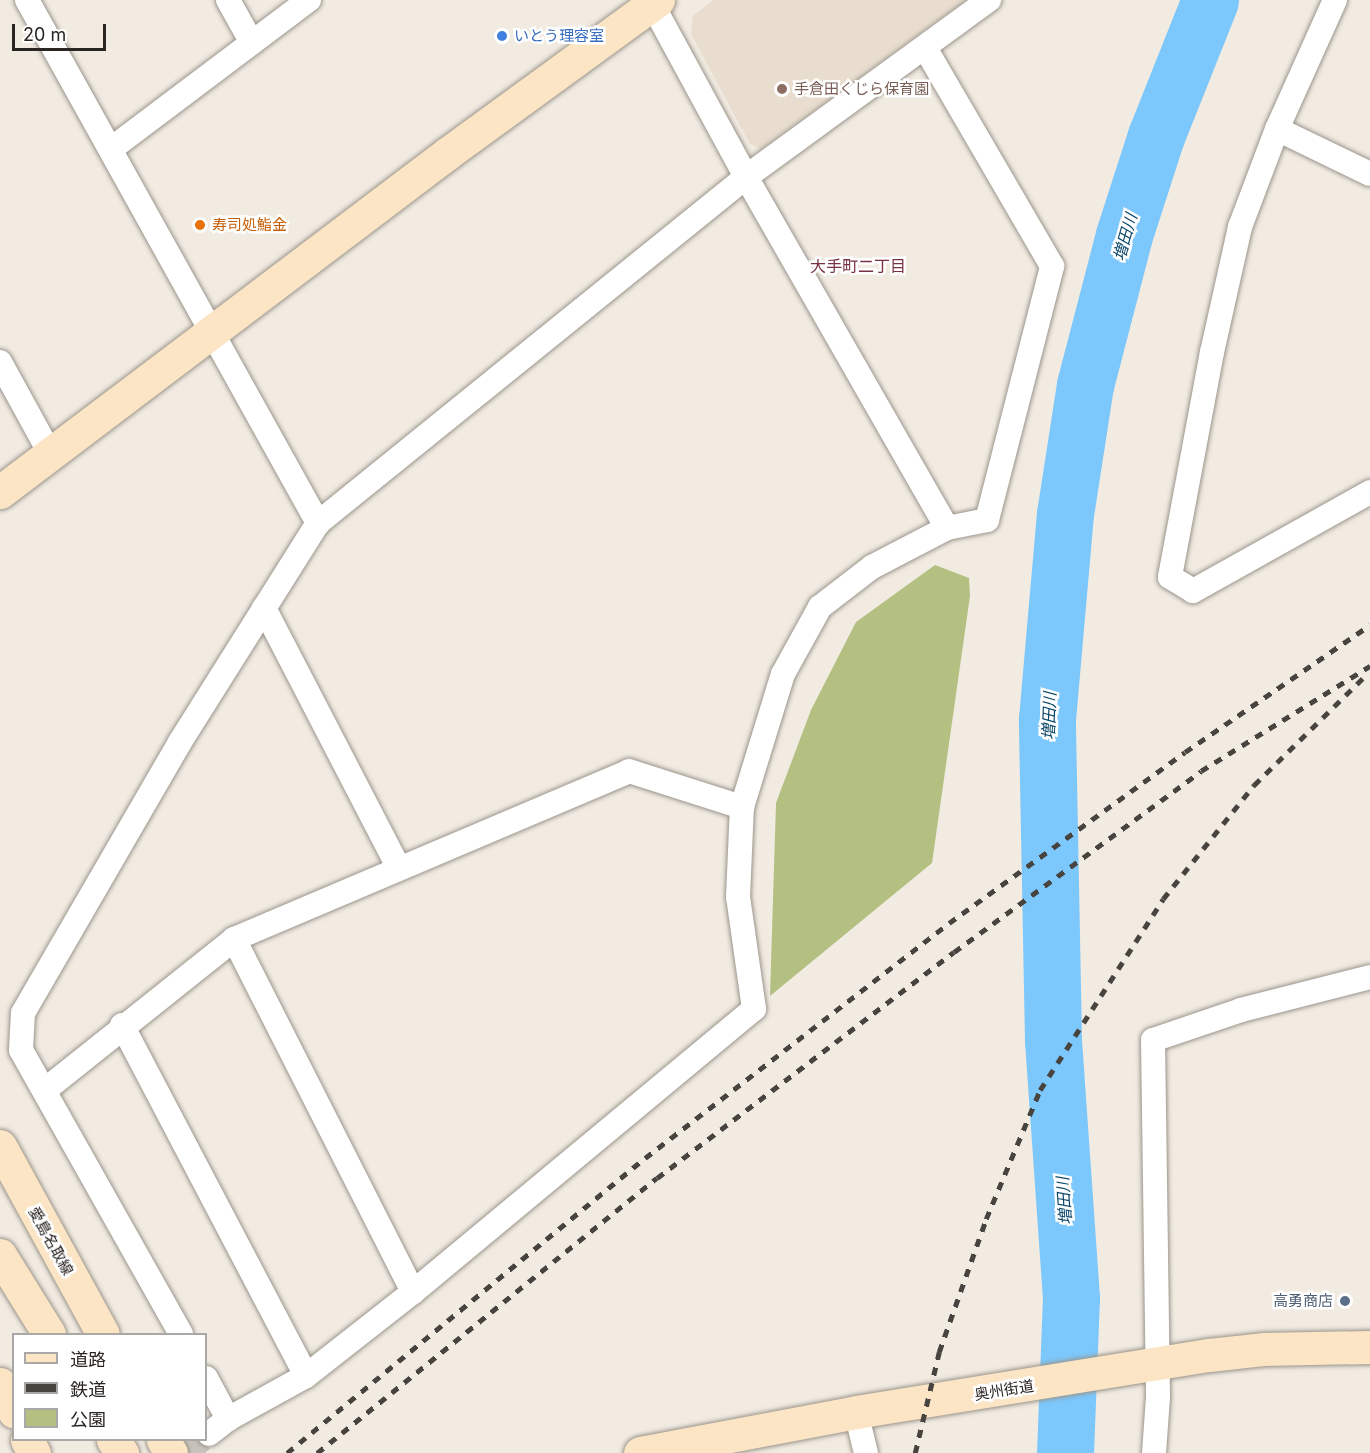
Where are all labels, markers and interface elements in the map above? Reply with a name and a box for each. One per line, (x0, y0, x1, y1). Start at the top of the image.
scale bar (15, 12, 110, 50)
text: 20 m (23, 24, 66, 45)
place label: いとう理容室 (514, 27, 604, 45)
marker: いとう理容室 (495, 29, 509, 43)
place label: 手倉田くじら保育園 (794, 80, 929, 98)
marker: 手倉田くじら保育園 (775, 82, 789, 96)
water label: 増田川 (1109, 211, 1141, 263)
place label: 寿司処鮨金 (212, 216, 287, 234)
marker: 寿司処鮨金 (193, 218, 207, 232)
district label: 大手町二丁目 (810, 256, 906, 276)
water label: 増田川 (1039, 692, 1059, 740)
water label: 増田川 (1053, 1176, 1075, 1226)
street label: 愛島名取線 (25, 1204, 77, 1278)
place label: 高勇商店 (1273, 1292, 1333, 1310)
marker: 高勇商店 (1338, 1294, 1352, 1308)
legend (12, 1333, 207, 1441)
text: 道路 (70, 1349, 106, 1370)
street label: 奥州街道 (973, 1376, 1035, 1404)
text: 鉄道 (70, 1379, 106, 1400)
text: 公園 (70, 1409, 106, 1430)

